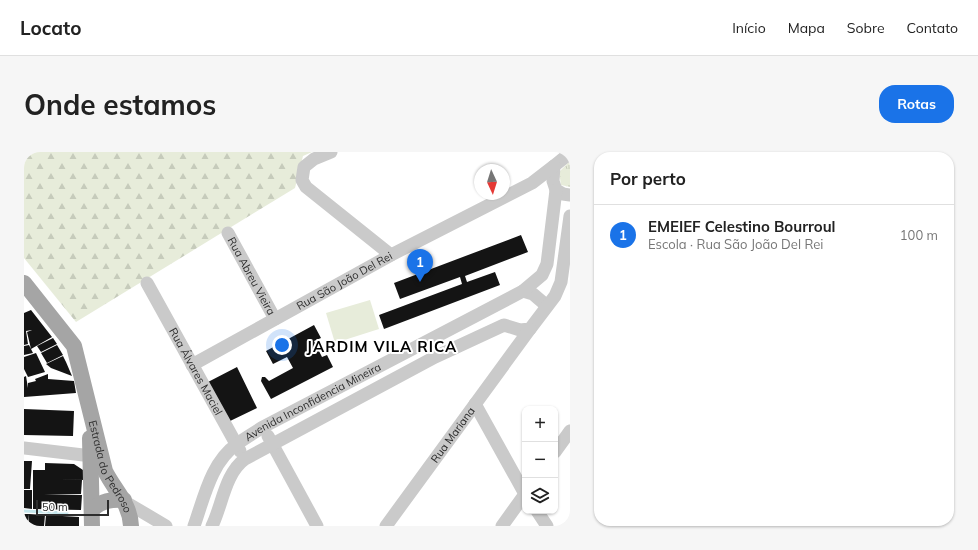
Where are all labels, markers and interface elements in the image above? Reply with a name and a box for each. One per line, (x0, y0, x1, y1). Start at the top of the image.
text: Locato (20, 16, 81, 40)
text: Início (732, 19, 766, 37)
text: Mapa (788, 19, 825, 37)
text: Sobre (847, 19, 885, 37)
text: Contato (907, 19, 958, 37)
button: Rotas (879, 85, 954, 123)
text: Onde estamos (24, 87, 216, 122)
north arrow (474, 164, 510, 200)
text: Por perto (610, 168, 686, 189)
text: EMEIEF Celestino Bourroul (648, 217, 836, 236)
text: 1 (619, 227, 627, 243)
text: 100 m (900, 227, 938, 243)
street label: Rua Abreu Vieira (225, 235, 278, 317)
text: Escola · Rua São João Del Rei (648, 236, 823, 252)
street label: Rua São João Del Rei (294, 249, 395, 313)
pin: 1 (407, 249, 433, 282)
street label: Rua Álvares Maciel (166, 325, 226, 417)
your location (272, 335, 292, 355)
district label: JARDIM VILA RICA (307, 337, 457, 356)
street label: Avenida Inconfidencia Mineira (242, 360, 383, 444)
street label: Rua Mariana (428, 404, 478, 465)
map controls (522, 406, 558, 514)
button: + (522, 406, 558, 442)
street label: Estrada do Pedroso (86, 419, 135, 515)
button: − (522, 442, 558, 478)
button: layers (522, 478, 558, 514)
scale bar (36, 498, 109, 517)
text: 50 m (42, 500, 68, 514)

